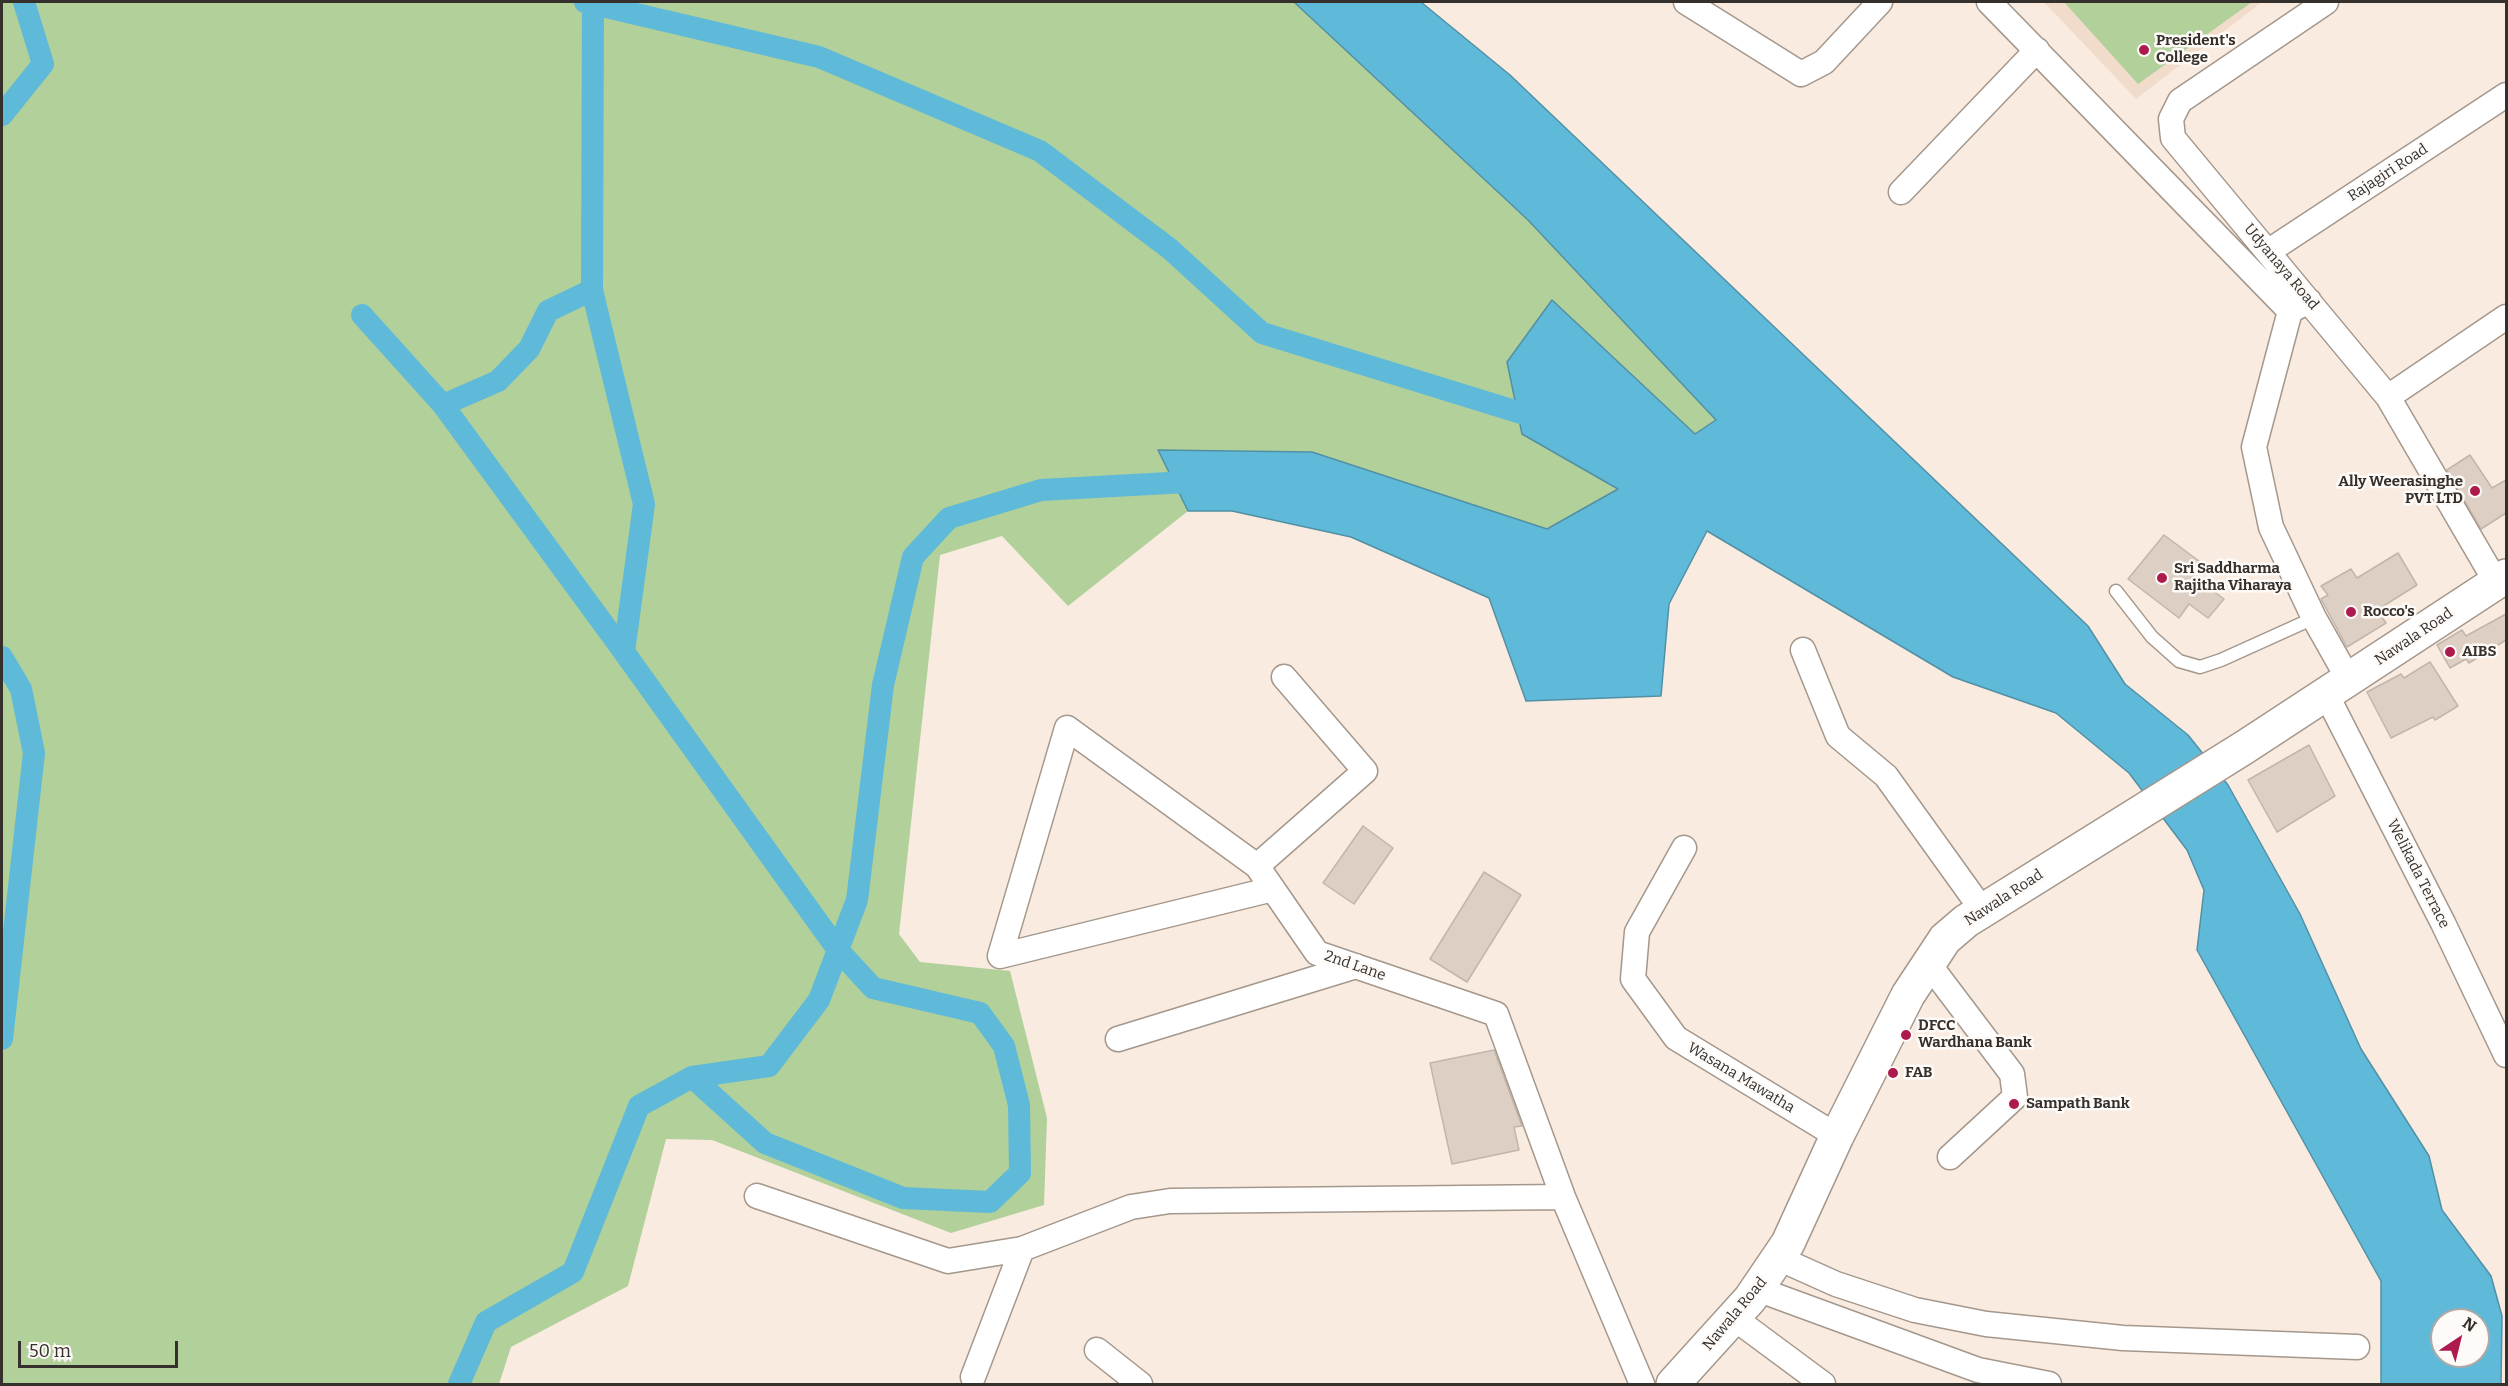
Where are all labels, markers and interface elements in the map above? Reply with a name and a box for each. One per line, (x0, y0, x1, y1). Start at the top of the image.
place label: President's College (2156, 32, 2236, 67)
marker: President's College (2137, 43, 2151, 57)
street label: Rajagiri Road (2345, 140, 2431, 206)
street label: Udyanaya Road (2240, 220, 2322, 314)
place label: Ally Weerasinghe PVT LTD (2338, 473, 2463, 508)
marker: Ally Weerasinghe PVT LTD (2468, 484, 2482, 498)
place label: Sri Saddharma Rajitha Viharaya (2174, 560, 2292, 595)
marker: Sri Saddharma Rajitha Viharaya (2155, 571, 2169, 585)
place label: Rocco's (2363, 603, 2415, 621)
street label: Nawala Road (2372, 604, 2456, 670)
marker: Rocco's (2344, 605, 2358, 619)
place label: AIBS (2462, 643, 2497, 661)
marker: AIBS (2443, 645, 2457, 659)
street label: Welikada Terrace (2383, 816, 2453, 932)
street label: Nawala Road (1961, 866, 2047, 930)
street label: 2nd Lane (1322, 947, 1388, 985)
place label: DFCC Wardhana Bank (1918, 1017, 2032, 1052)
marker: DFCC Wardhana Bank (1899, 1028, 1913, 1042)
street label: Wasana Mawatha (1684, 1039, 1798, 1117)
place label: FAB (1905, 1064, 1933, 1082)
marker: FAB (1886, 1066, 1900, 1080)
place label: Sampath Bank (2026, 1095, 2130, 1113)
marker: Sampath Bank (2007, 1097, 2021, 1111)
street label: Nawala Road (1699, 1274, 1771, 1354)
north arrow (2430, 1308, 2490, 1368)
text: N (2459, 1313, 2480, 1336)
scale bar (21, 1329, 182, 1367)
text: 50 m (29, 1340, 71, 1362)

